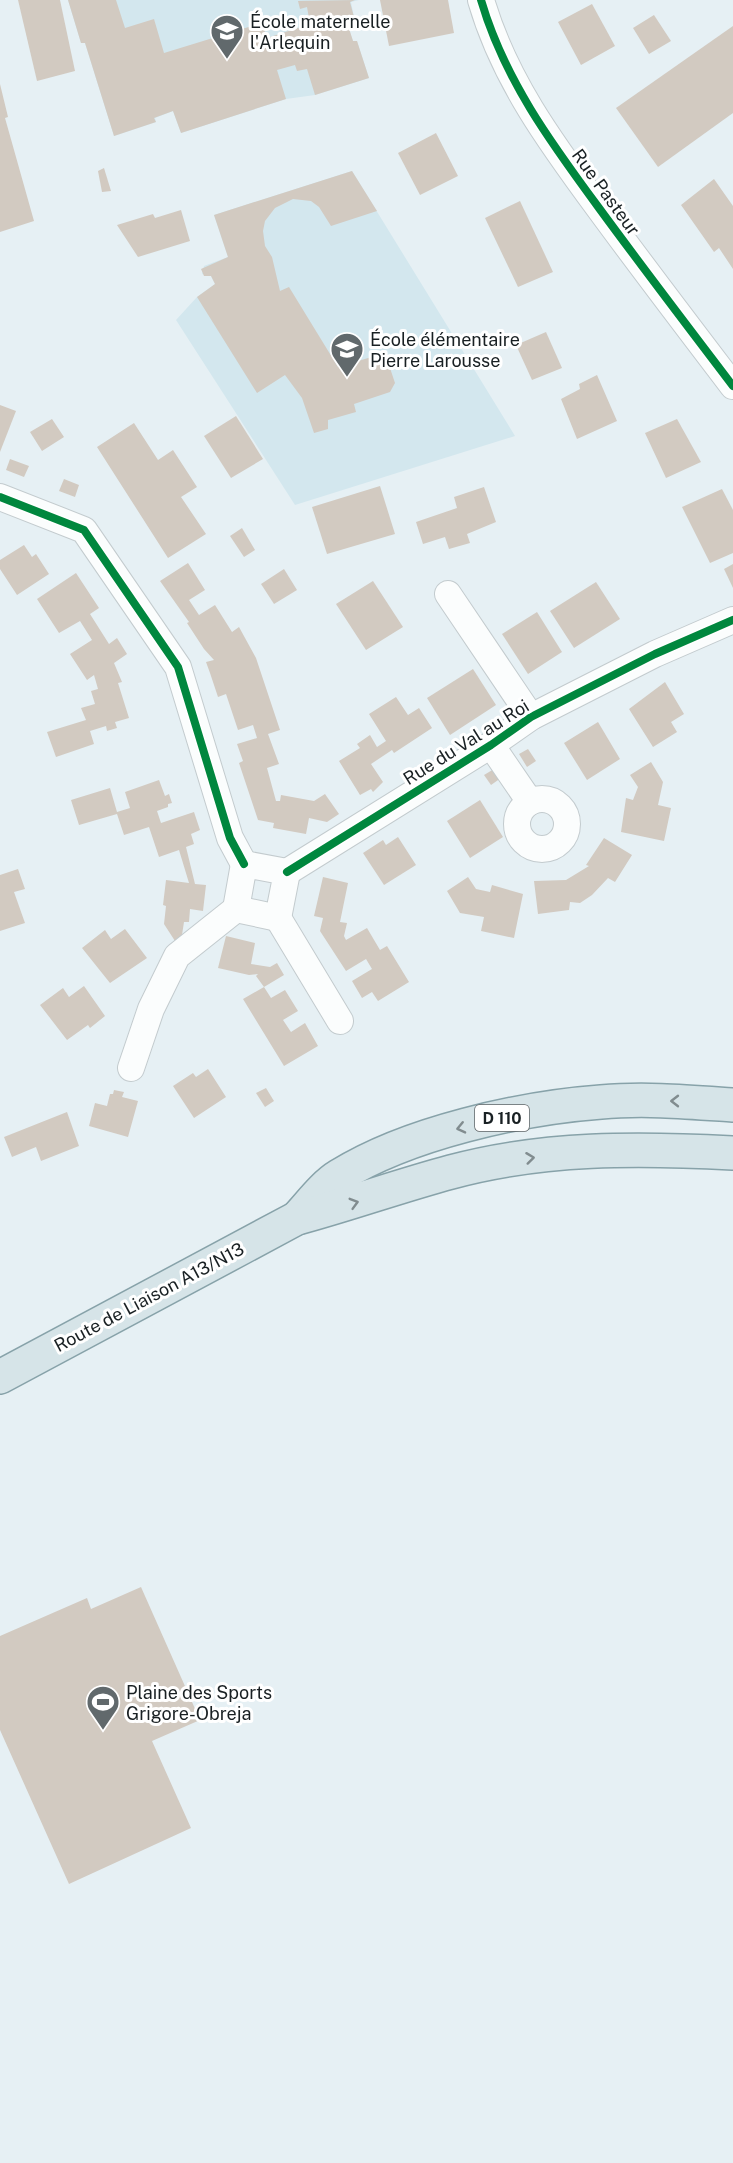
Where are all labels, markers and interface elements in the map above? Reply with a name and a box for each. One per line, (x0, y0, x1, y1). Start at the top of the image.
place label: École maternelle l'Arlequin (250, 10, 390, 53)
school or university icon: École maternelle l'Arlequin (209, 13, 245, 60)
street label: Rue Pasteur (568, 145, 644, 239)
place label: École élémentaire Pierre Larousse (370, 328, 520, 371)
school or university icon: École élémentaire Pierre Larousse (329, 331, 365, 378)
street label: Rue du Val au Roi (399, 695, 533, 789)
one-way arrow (670, 1095, 679, 1107)
road number: D 110 (475, 1105, 529, 1131)
one-way arrow (456, 1120, 466, 1133)
one-way arrow (526, 1152, 535, 1164)
one-way arrow (348, 1198, 359, 1210)
street label: Route de Liaison A13/N13 (50, 1238, 248, 1356)
place label: Plaine des Sports Grigore-Obreja (126, 1682, 272, 1724)
sports icon: Plaine des Sports Grigore-Obreja (85, 1684, 121, 1731)

